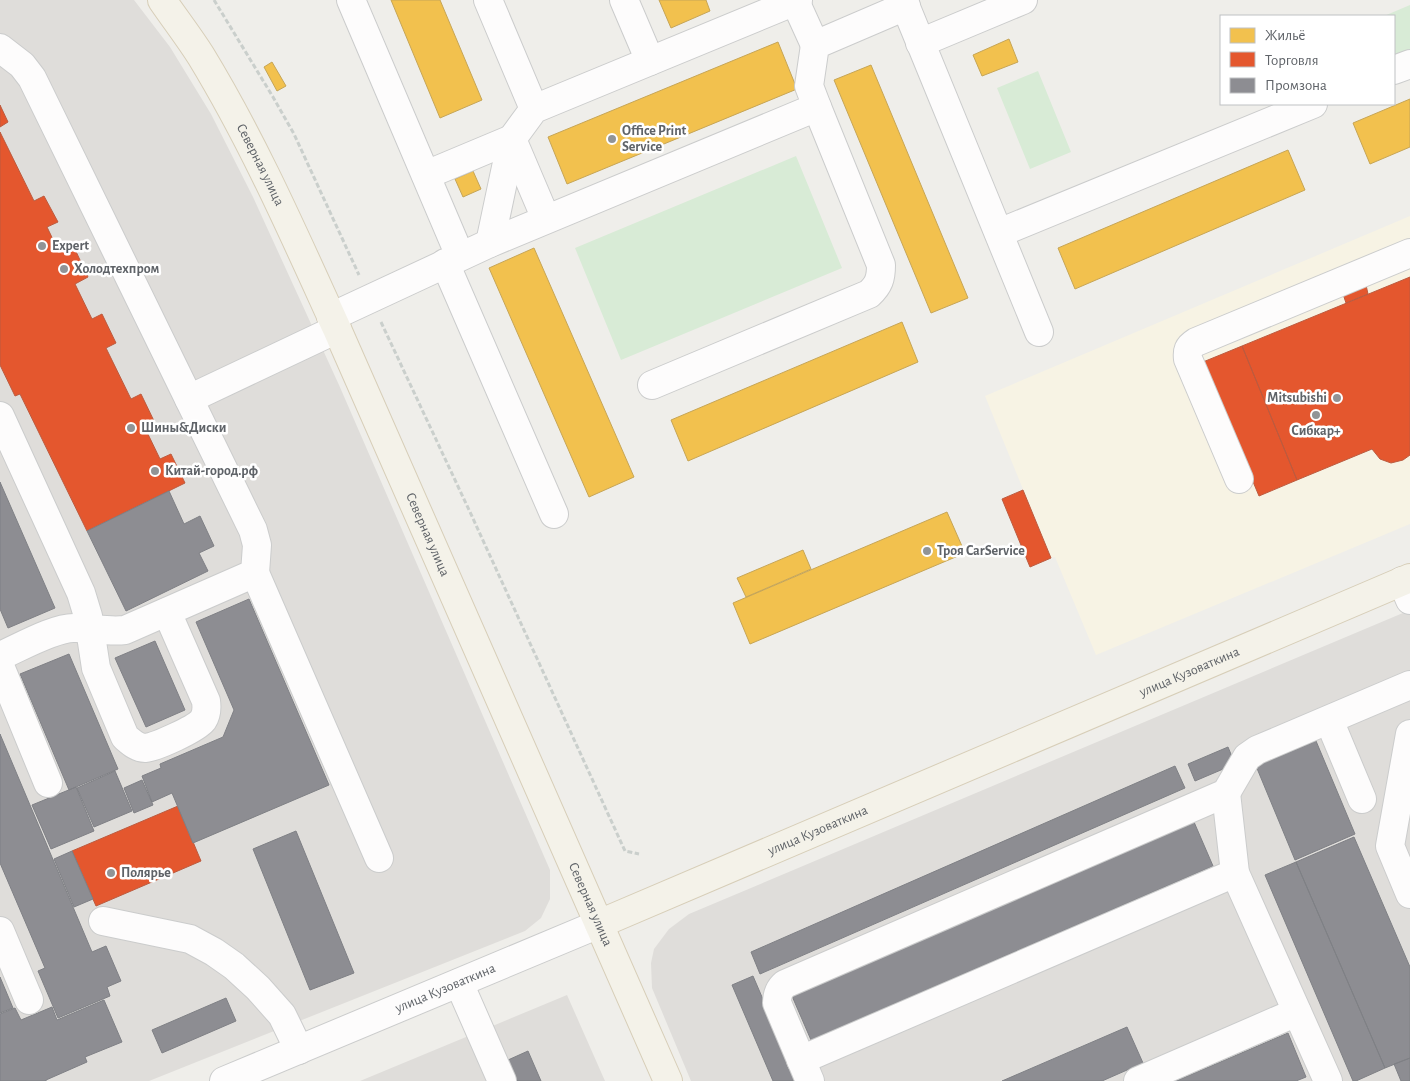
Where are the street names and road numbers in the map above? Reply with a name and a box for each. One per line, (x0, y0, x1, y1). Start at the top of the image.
street label: Северная улица (234, 121, 287, 209)
street label: Северная улица (403, 491, 452, 579)
street label: улица Кузоваткина (1137, 644, 1242, 700)
street label: улица Кузоваткина (765, 803, 870, 858)
street label: Северная улица (566, 860, 615, 949)
street label: улица Кузоваткина (392, 961, 498, 1016)

